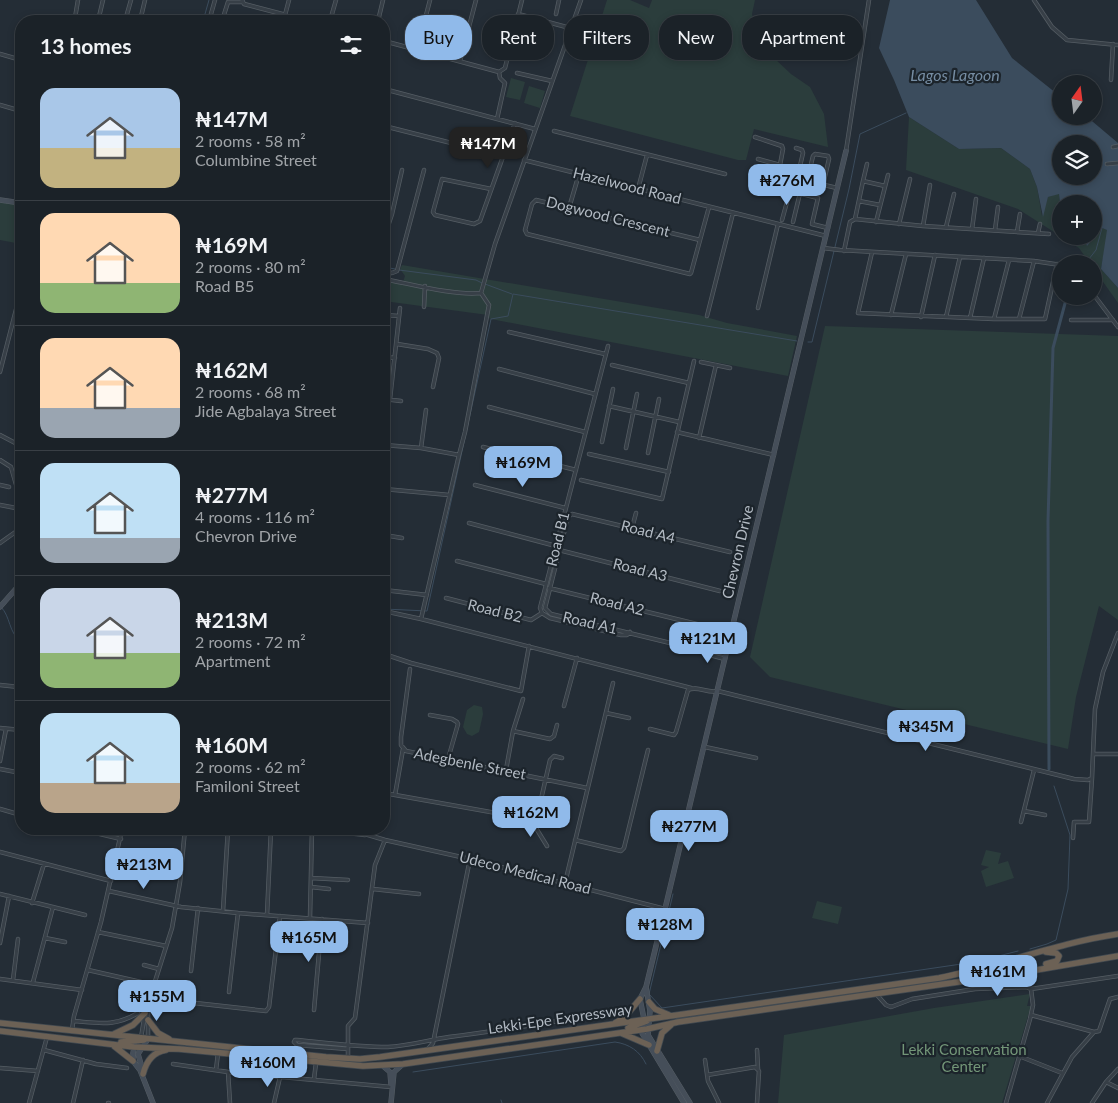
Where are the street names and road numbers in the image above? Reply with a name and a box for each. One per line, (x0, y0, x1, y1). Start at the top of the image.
street label: Hazelwood Road (571, 163, 683, 207)
street label: Dogwood Crescent (545, 192, 672, 240)
street label: Chevron Drive (718, 503, 757, 600)
street label: Road B1 (542, 510, 572, 568)
street label: Road A4 (619, 516, 678, 547)
street label: Road A3 (611, 554, 669, 584)
street label: Road A2 (588, 588, 646, 618)
street label: Road B2 (466, 595, 524, 625)
street label: Road A1 (561, 607, 619, 637)
street label: Adegbenle Street (413, 743, 528, 783)
street label: Udeco Medical Road (457, 847, 593, 897)
street label: Lekki-Epe Expressway (487, 999, 633, 1037)

